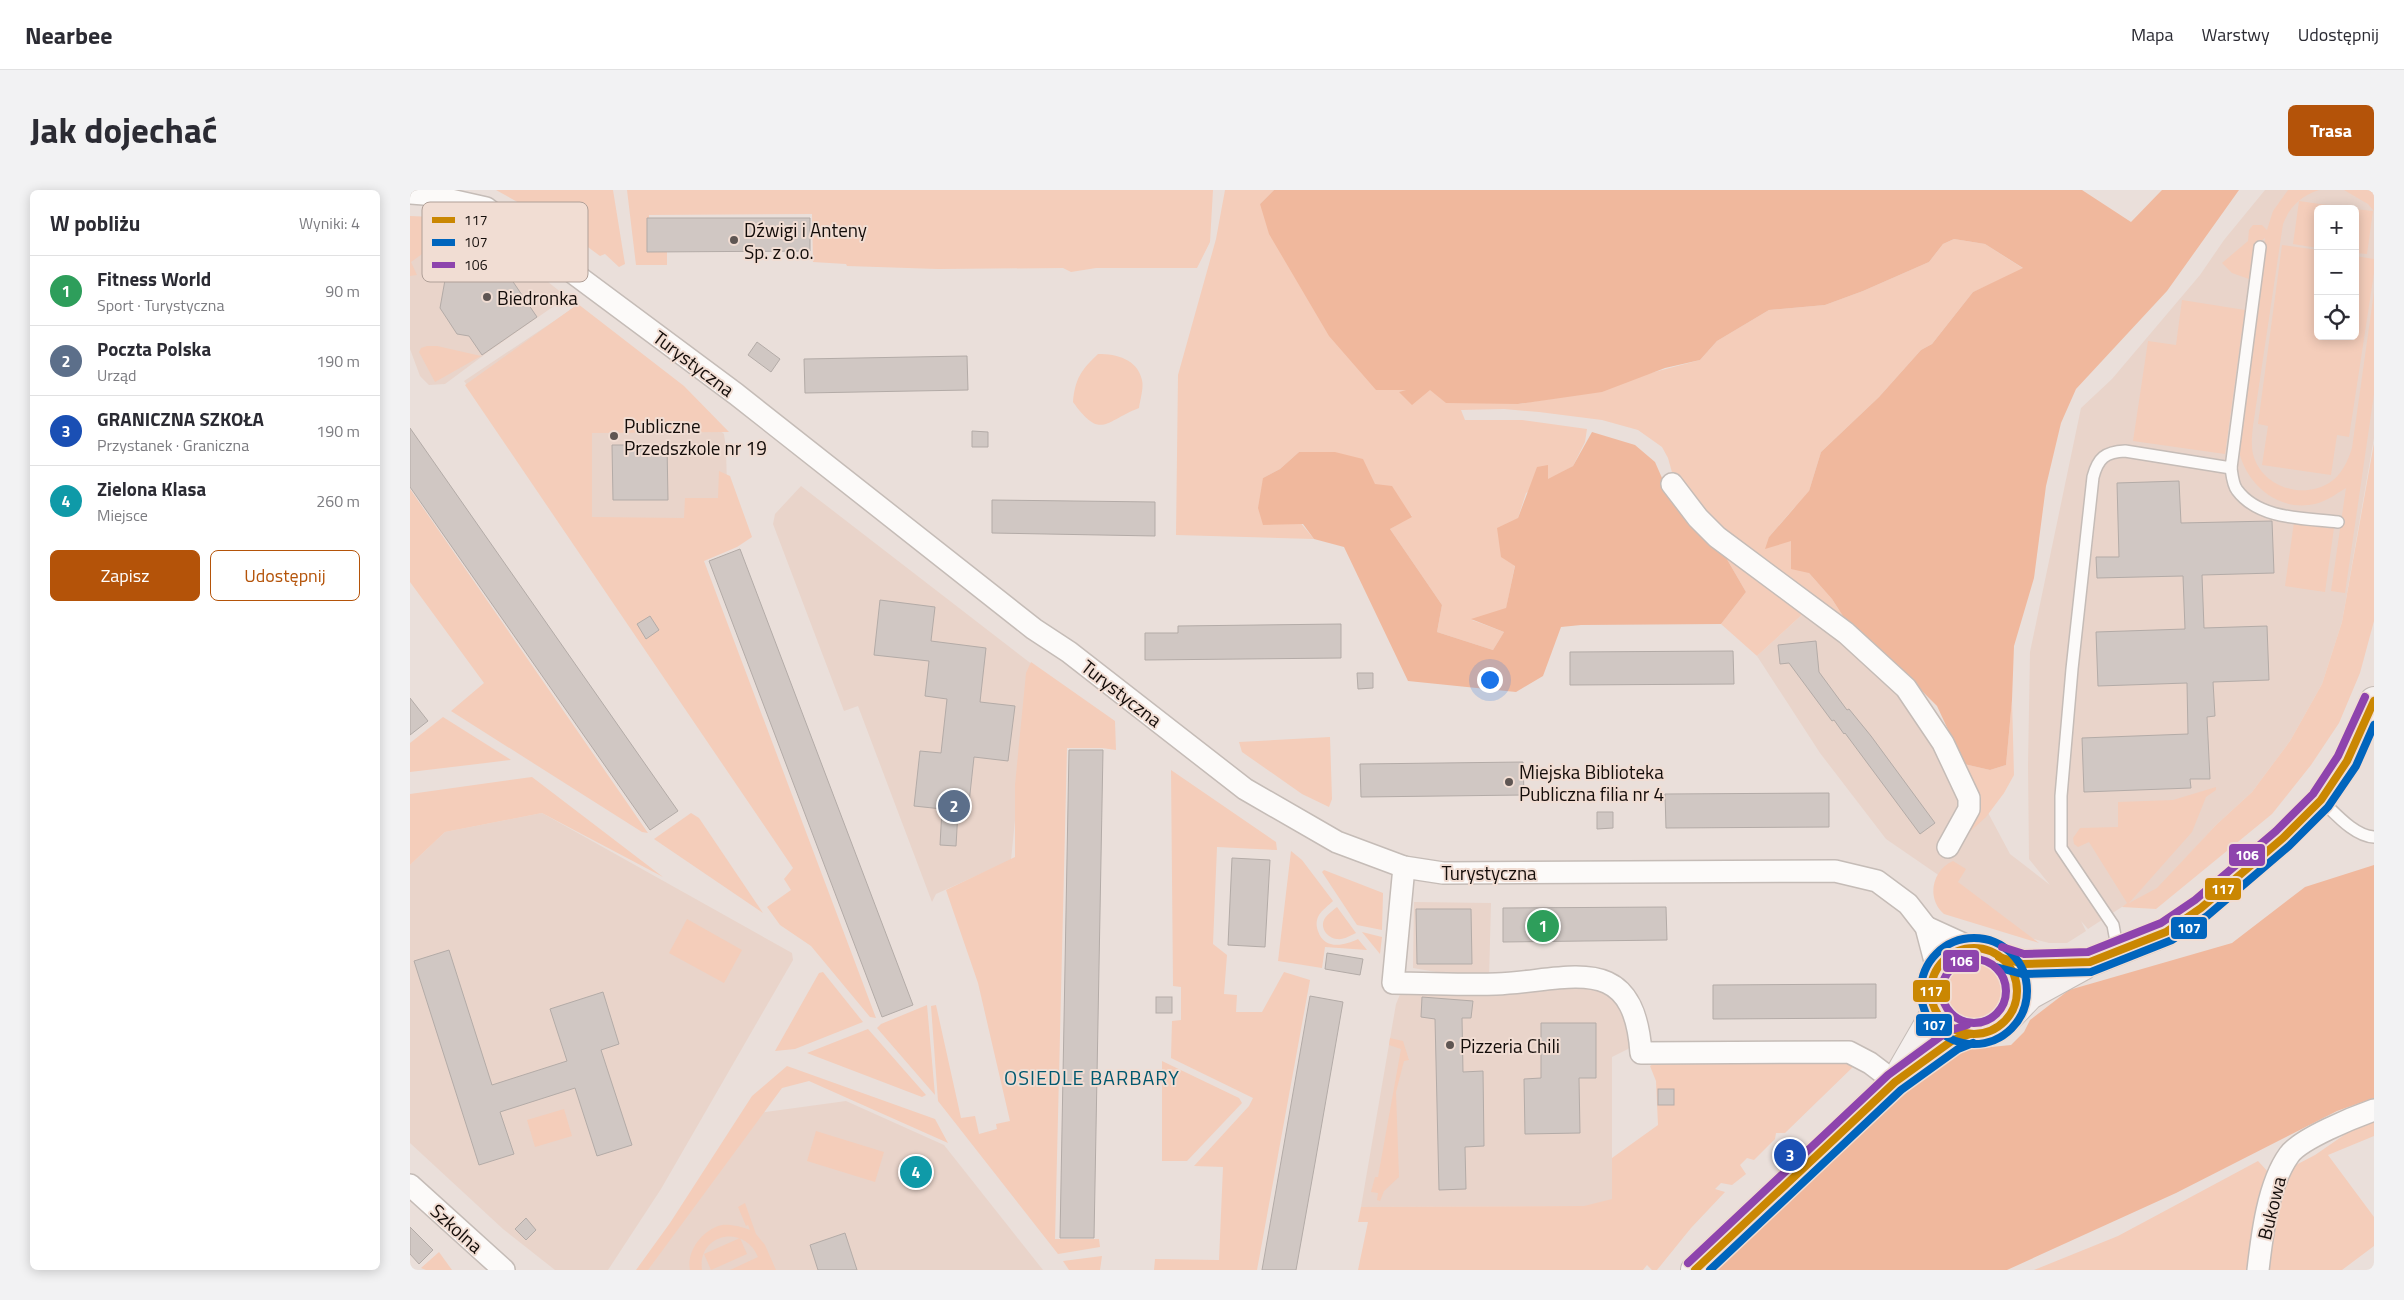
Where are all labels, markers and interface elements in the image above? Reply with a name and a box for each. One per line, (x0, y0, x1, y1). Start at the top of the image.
text: Nearbee (25, 17, 112, 53)
text: Mapa (2131, 21, 2174, 48)
text: Warstwy (2202, 21, 2270, 48)
text: Udostępnij (2298, 21, 2379, 48)
text: Jak dojechać (30, 103, 217, 157)
button: Trasa (2288, 105, 2374, 156)
legend (422, 202, 588, 282)
map controls (2314, 205, 2359, 340)
button: + (2314, 205, 2359, 250)
text: W pobliżu (50, 207, 140, 239)
text: 117 (464, 209, 488, 230)
text: Wyniki: 4 (299, 211, 360, 235)
place label: Dźwigi i Anteny Sp. z o.o. (744, 215, 867, 266)
text: 107 (464, 231, 488, 252)
marker: Dźwigi i Anteny Sp. z o.o. (728, 234, 740, 246)
button: − (2314, 250, 2359, 295)
text: 106 (464, 254, 488, 275)
text: Fitness World (97, 264, 211, 293)
text: 1 (62, 279, 70, 303)
text: 90 m (325, 279, 360, 303)
place label: Biedronka (497, 283, 578, 312)
marker: Biedronka (481, 291, 493, 303)
text: Sport · Turystyczna (97, 293, 224, 317)
button: locate (2314, 295, 2359, 340)
street label: Turystyczna (647, 323, 741, 404)
text: Poczta Polska (97, 334, 211, 363)
text: 2 (62, 349, 70, 373)
text: 190 m (316, 349, 360, 373)
text: Urząd (97, 363, 137, 387)
text: GRANICZNA SZKOŁA (97, 404, 264, 433)
place label: Publiczne Przedszkole nr 19 (624, 411, 767, 462)
text: 3 (62, 419, 70, 443)
text: 190 m (316, 419, 360, 443)
marker: Publiczne Przedszkole nr 19 (608, 430, 620, 442)
text: Przystanek · Graniczna (97, 433, 249, 457)
text: Zielona Klasa (97, 474, 206, 503)
text: 4 (62, 489, 70, 513)
text: 260 m (316, 489, 360, 513)
text: Miejsce (97, 503, 148, 527)
button: Zapisz (50, 550, 200, 601)
button: Udostępnij (210, 550, 360, 601)
street label: Turystyczna (1076, 652, 1169, 734)
your location (1477, 667, 1503, 693)
place label: Miejska Biblioteka Publiczna filia nr 4 (1519, 757, 1664, 808)
marker: Miejska Biblioteka Publiczna filia nr 4 (1503, 776, 1515, 788)
pin: 2 (938, 787, 970, 825)
line badge: 106 (2228, 843, 2266, 867)
text: 106 (2235, 844, 2259, 865)
street label: Turystyczna (1441, 858, 1537, 887)
line badge: 117 (2204, 877, 2242, 901)
text: 117 (2211, 878, 2235, 899)
pin: 1 (1527, 907, 1559, 945)
line badge: 107 (2170, 916, 2208, 940)
text: 107 (2177, 917, 2201, 938)
line badge: 106 (1942, 949, 1980, 973)
text: 106 (1949, 950, 1973, 971)
line badge: 117 (1912, 979, 1951, 1003)
text: 117 (1919, 980, 1943, 1001)
line badge: 107 (1915, 1013, 1953, 1037)
text: 107 (1922, 1014, 1946, 1035)
place label: Pizzeria Chili (1460, 1031, 1560, 1060)
marker: Pizzeria Chili (1444, 1039, 1456, 1051)
district label: OSIEDLE BARBARY (1004, 1062, 1180, 1093)
pin: 3 (1774, 1136, 1806, 1174)
pin: 4 (900, 1153, 932, 1191)
street label: Bukowa (2249, 1173, 2293, 1243)
street label: Szkolna (424, 1197, 490, 1260)

